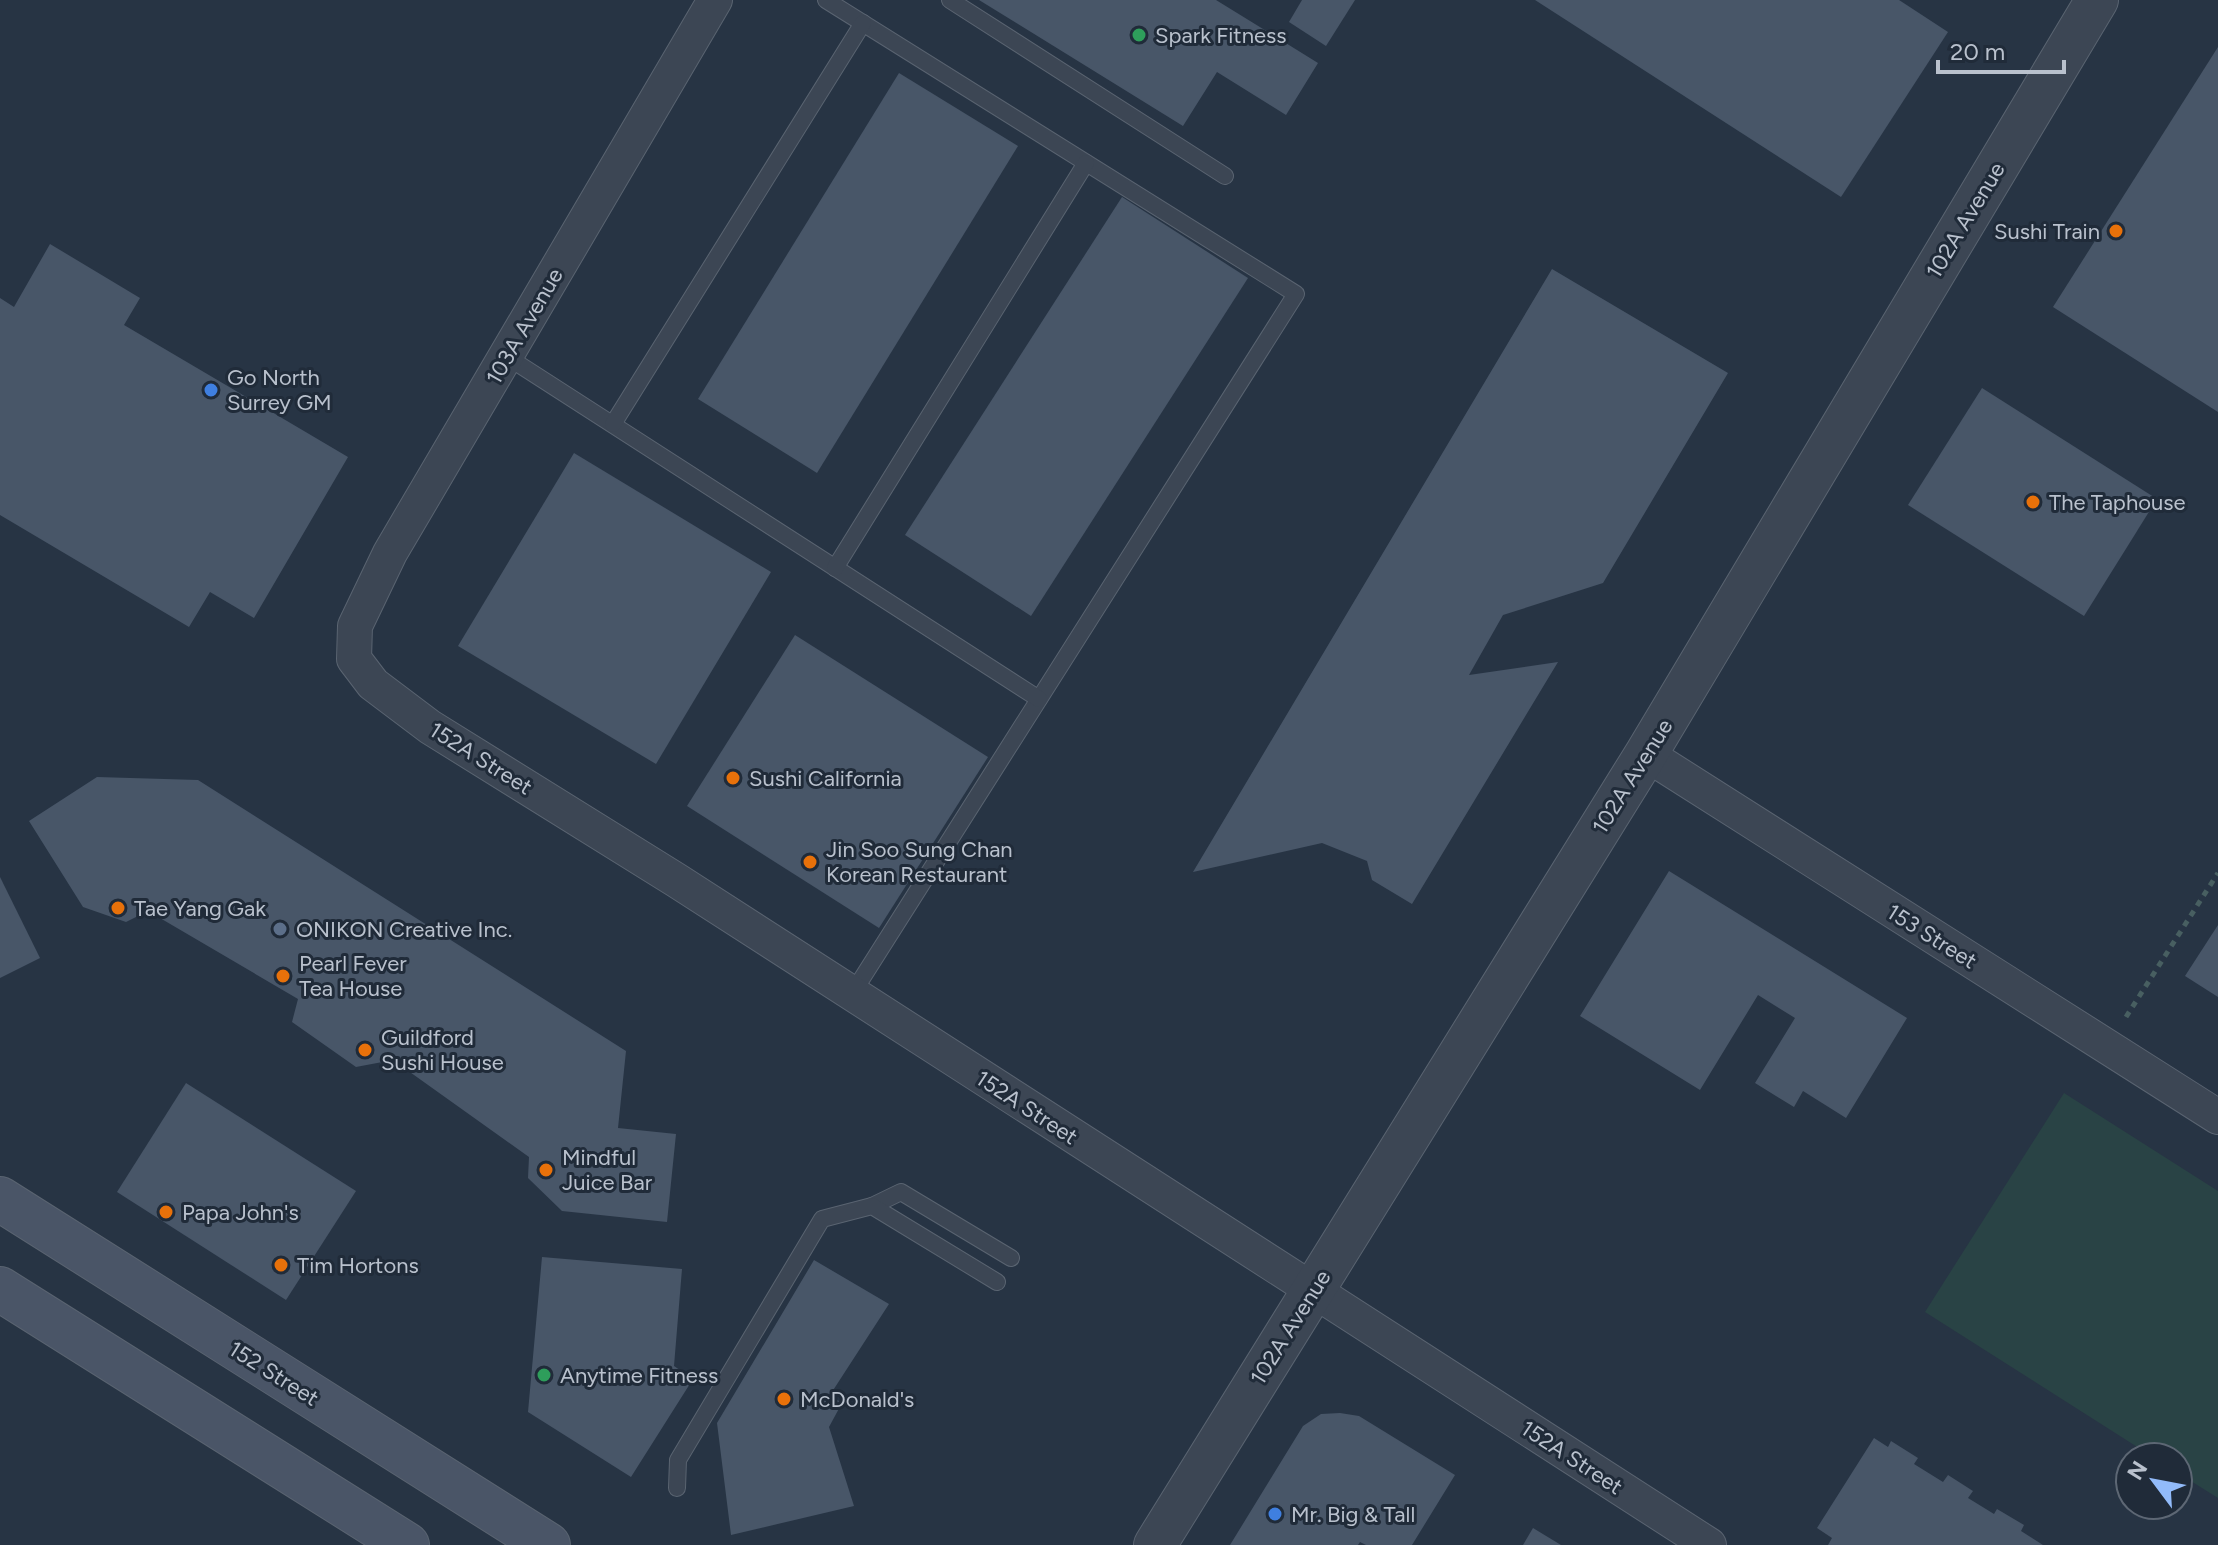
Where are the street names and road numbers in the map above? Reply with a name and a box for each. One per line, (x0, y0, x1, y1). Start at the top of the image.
street label: 102A Avenue (1920, 157, 2011, 283)
street label: 103A Avenue (480, 263, 569, 389)
street label: 102A Avenue (1586, 714, 1678, 839)
street label: 152A Street (424, 716, 537, 801)
street label: 153 Street (1882, 898, 1982, 975)
street label: 152A Street (971, 1065, 1083, 1150)
street label: 102A Avenue (1244, 1265, 1336, 1390)
street label: 152 Street (224, 1335, 324, 1412)
street label: 152A Street (1516, 1415, 1628, 1500)

